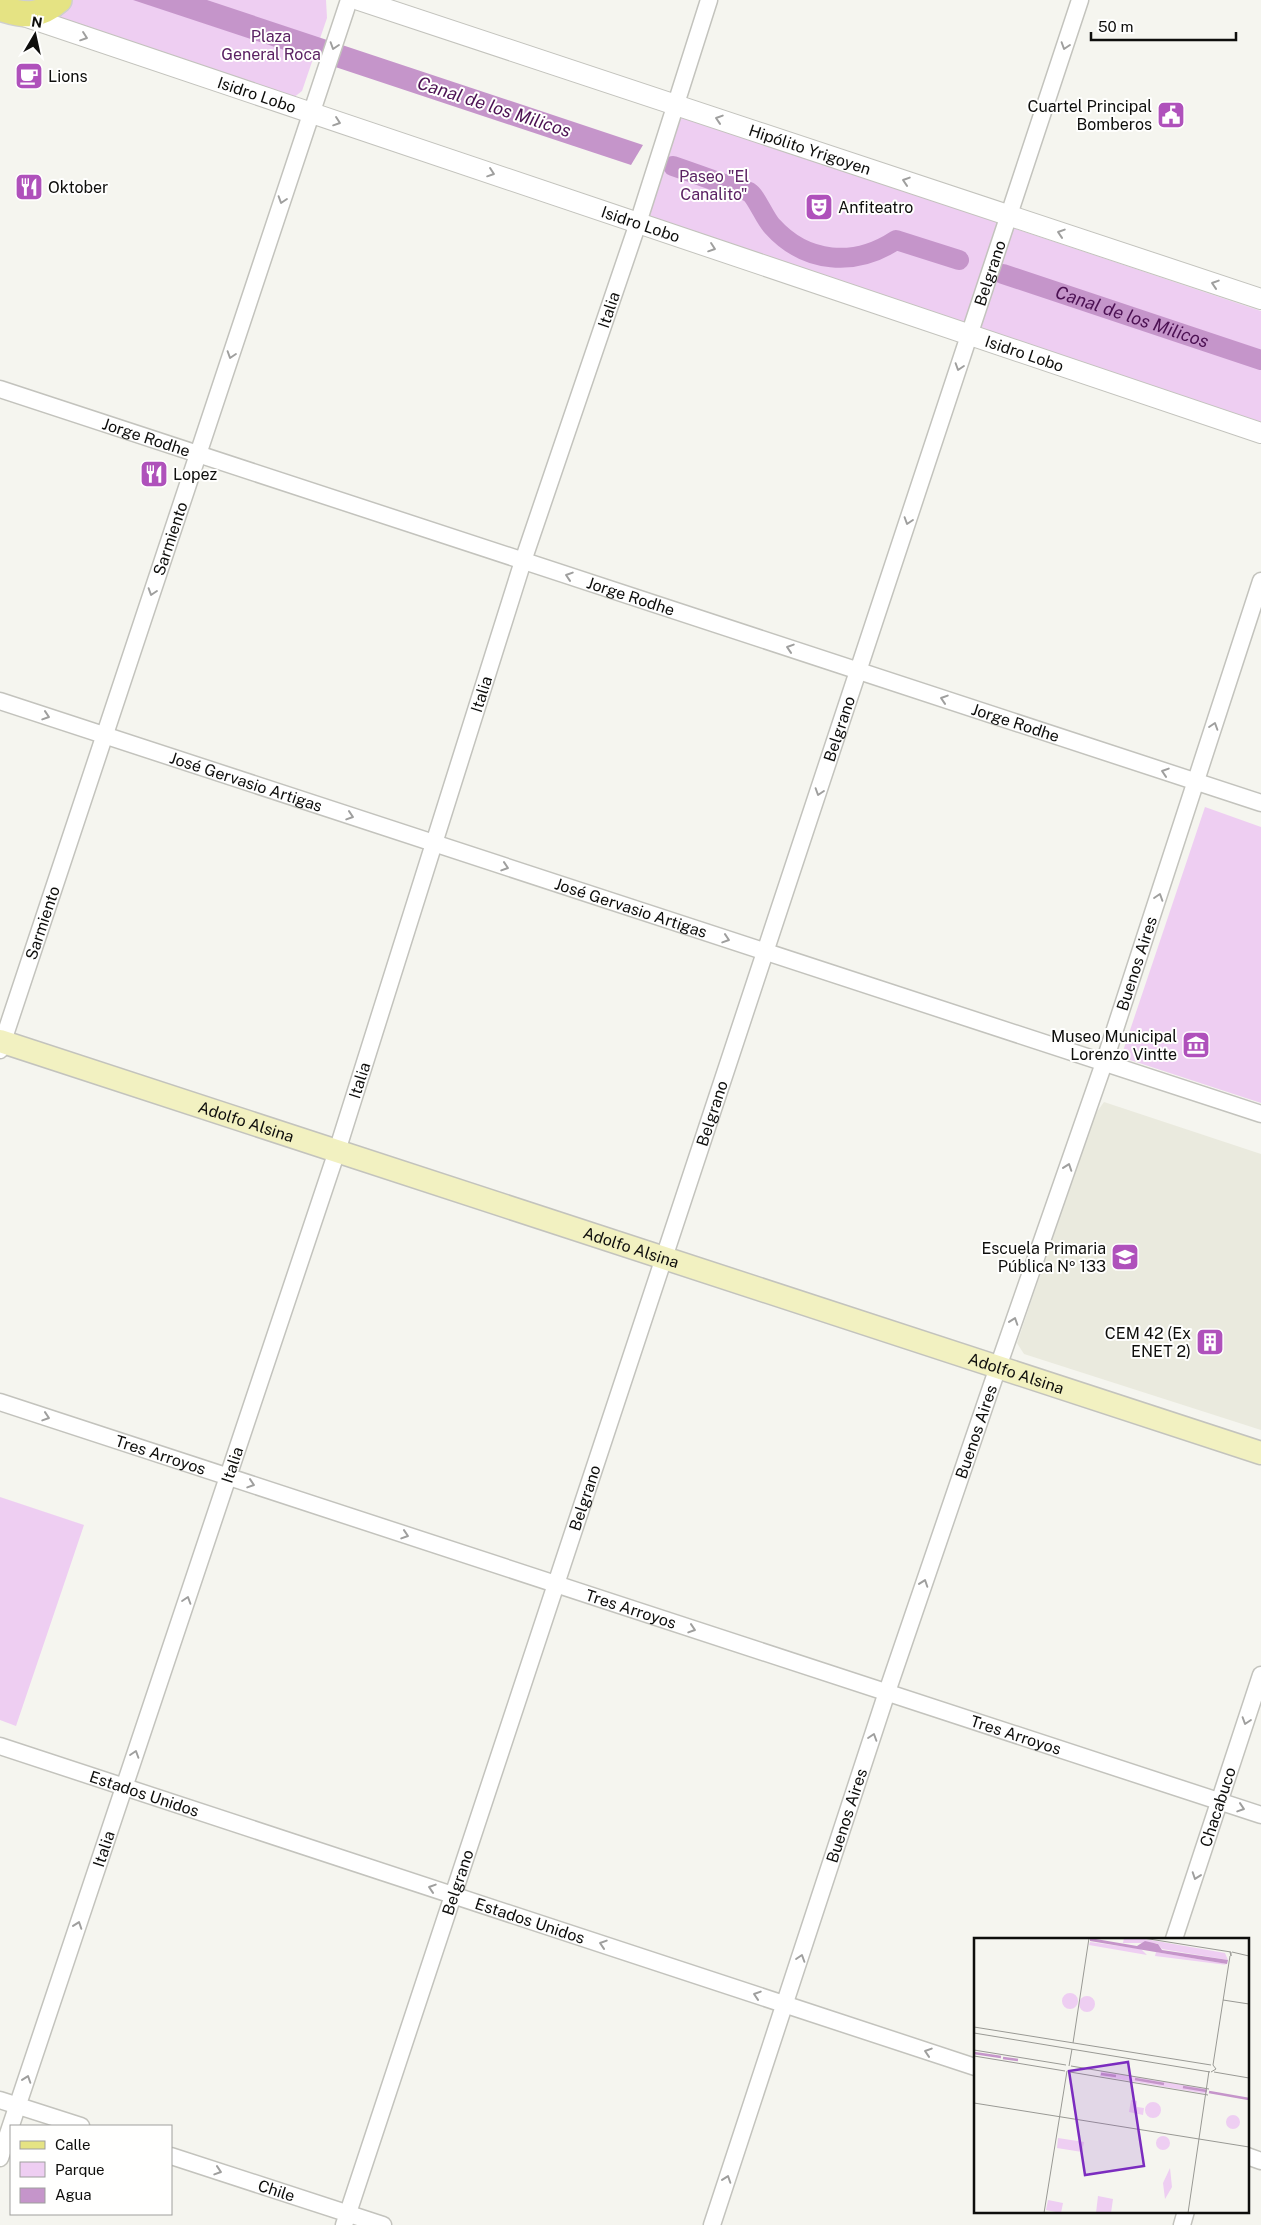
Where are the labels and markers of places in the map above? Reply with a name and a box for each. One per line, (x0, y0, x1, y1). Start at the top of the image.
cafe icon: Lions (14, 61, 44, 91)
place label: Lions (48, 67, 88, 86)
place label: Cuartel Principal Bomberos (1028, 97, 1152, 134)
public building icon: Cuartel Principal Bomberos (1156, 100, 1186, 130)
restaurant icon: Oktober (14, 172, 44, 202)
place label: Oktober (48, 178, 108, 197)
theatre icon: Anfiteatro (804, 192, 834, 222)
place label: Anfiteatro (838, 198, 913, 217)
restaurant icon: Lopez (139, 459, 169, 489)
place label: Lopez (173, 465, 217, 484)
place label: Museo Municipal Lorenzo Vintte (1051, 1027, 1177, 1064)
museum icon: Museo Municipal Lorenzo Vintte (1181, 1030, 1211, 1060)
place label: Escuela Primaria Pública Nº 133 (981, 1239, 1106, 1276)
school or university icon: Escuela Primaria Pública Nº 133 (1110, 1242, 1140, 1272)
place label: CEM 42 (Ex ENET 2) (1105, 1324, 1191, 1361)
building icon: CEM 42 (Ex ENET 2) (1195, 1327, 1225, 1357)

